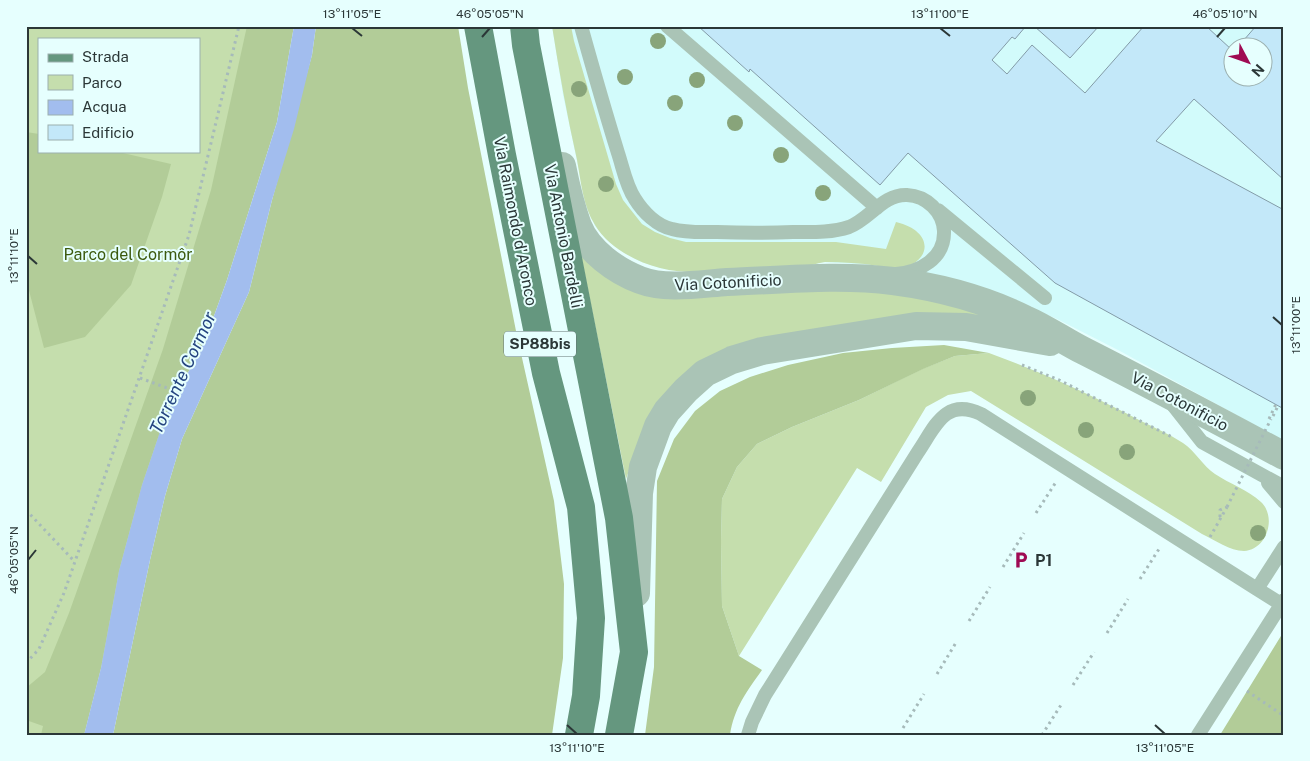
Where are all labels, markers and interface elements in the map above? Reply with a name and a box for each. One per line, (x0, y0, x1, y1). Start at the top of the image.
text: 13°11'05"E (323, 7, 381, 21)
text: 46°05'05"N (456, 7, 524, 21)
text: 13°11'00"E (911, 7, 969, 21)
text: 46°05'10"N (1193, 7, 1257, 21)
legend (38, 38, 200, 152)
north arrow (1222, 38, 1272, 88)
text: Strada (82, 48, 129, 65)
text: N (1248, 61, 1267, 80)
text: Parco (82, 74, 122, 91)
text: Acqua (82, 98, 127, 115)
text: Edificio (82, 124, 134, 141)
street label: Via Raimondo d'Aronco (490, 135, 541, 307)
street label: Via Antonio Bardelli (540, 162, 587, 310)
text: 13°11'10"E (7, 228, 21, 284)
park label: Parco del Cormôr (63, 245, 193, 264)
street label: Via Cotonificio (674, 270, 782, 295)
text: 13°11'00"E (1289, 296, 1303, 354)
water label: Torrente Cormor (145, 308, 220, 437)
road number: SP88bis (504, 332, 576, 356)
street label: Via Cotonificio (1128, 368, 1232, 435)
text: 46°05'05"N (7, 526, 21, 594)
parking icon: P1 (1011, 550, 1031, 570)
place label: P1 (1035, 551, 1052, 570)
text: 13°11'10"E (549, 741, 605, 755)
text: 13°11'05"E (1136, 741, 1194, 755)

